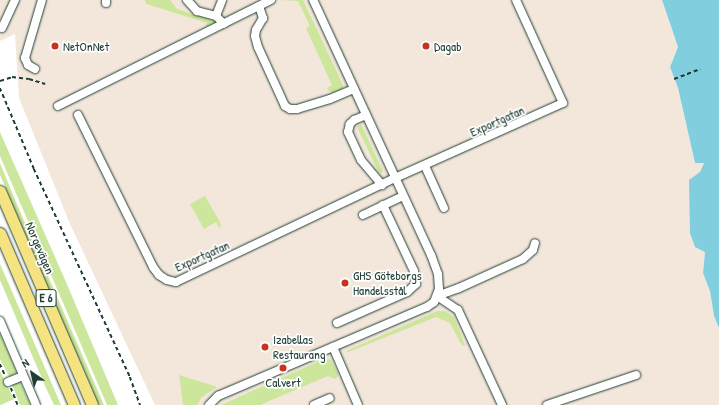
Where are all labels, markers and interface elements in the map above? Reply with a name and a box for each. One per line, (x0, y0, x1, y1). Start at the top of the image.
place label: NetOnNet (63, 38, 109, 54)
place label: Dagab (434, 38, 462, 54)
marker: NetOnNet (50, 41, 60, 51)
marker: Dagab (421, 41, 431, 51)
street label: Exportgatan (467, 102, 527, 140)
street label: Norgevägen (22, 220, 58, 276)
street label: Exportgatan (172, 237, 232, 275)
place label: GHS Göteborgs Handelsstål (353, 268, 422, 299)
marker: GHS Göteborgs Handelsstål (340, 278, 350, 288)
road number: E 6 (35, 288, 57, 308)
place label: Izabellas Restaurang (273, 332, 326, 363)
marker: Izabellas Restaurang (260, 342, 270, 352)
north arrow (12, 353, 52, 393)
text: N (19, 356, 32, 370)
marker: Calvert (278, 363, 288, 373)
place label: Calvert (265, 374, 301, 390)

